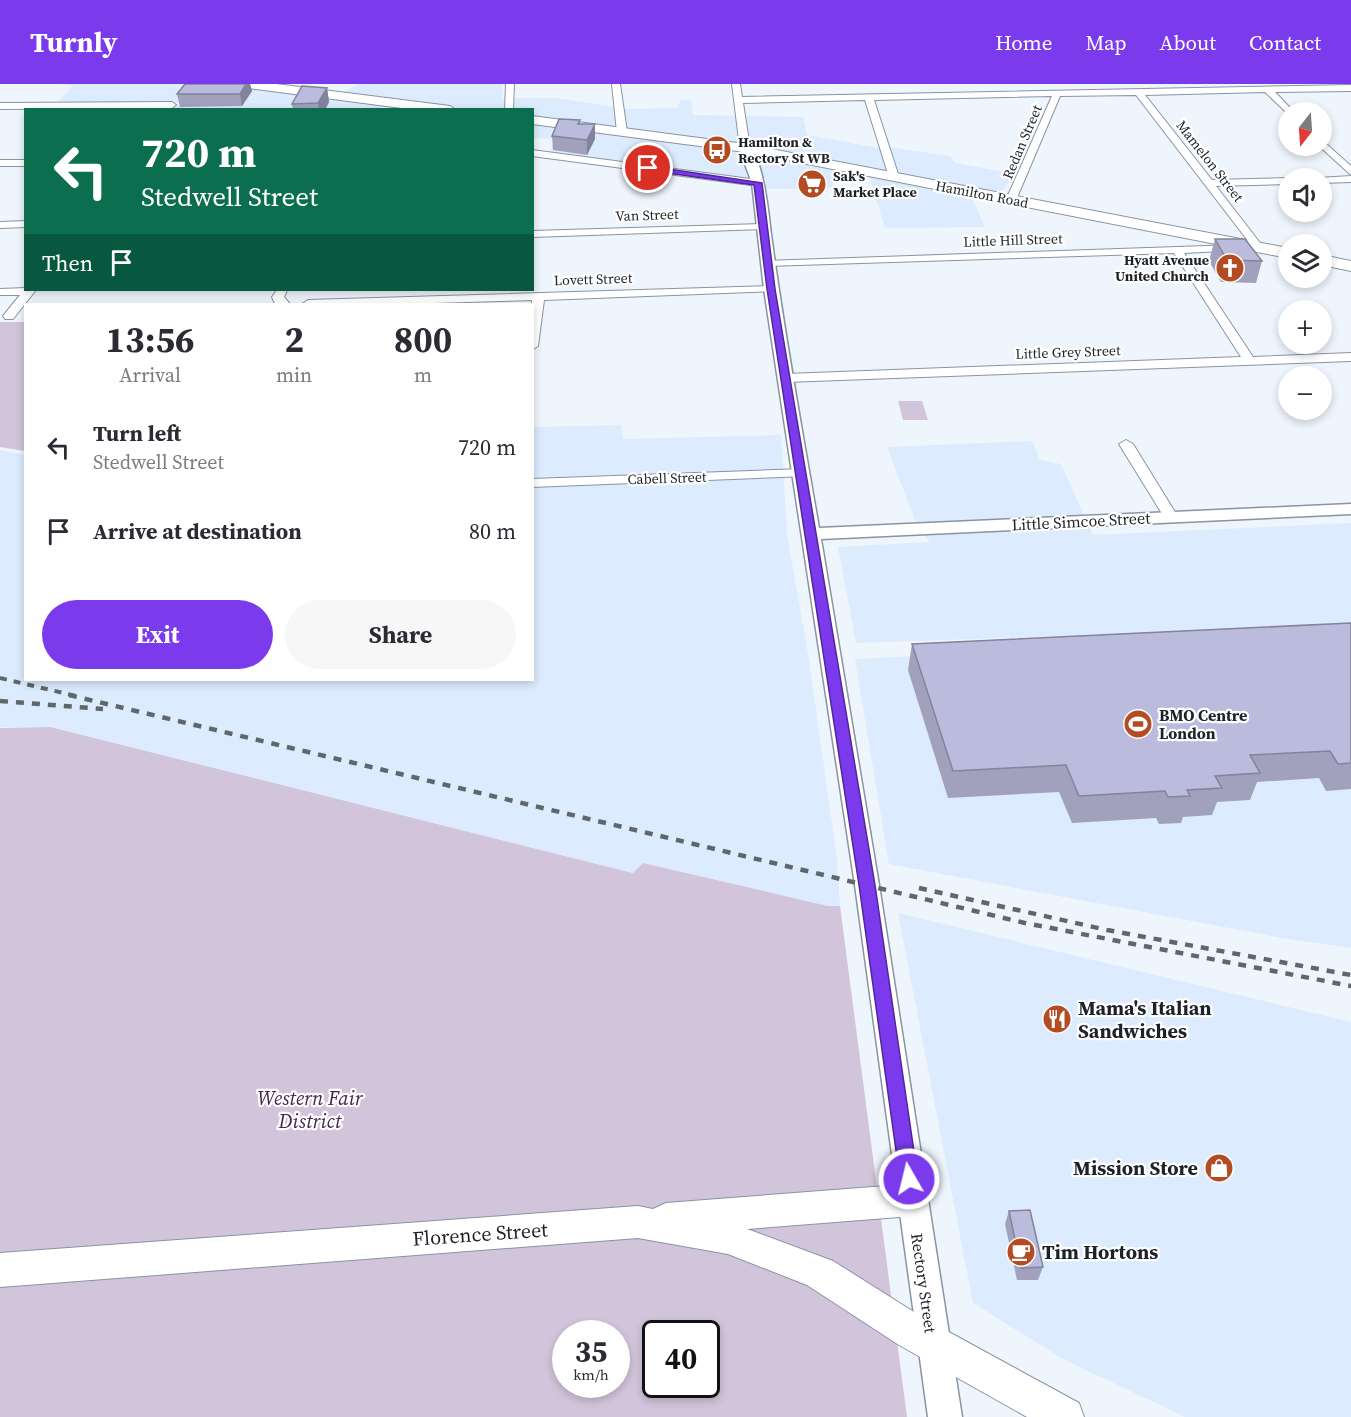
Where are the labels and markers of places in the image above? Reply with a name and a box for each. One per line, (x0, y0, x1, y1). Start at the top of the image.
place label: Hamilton & Rectory St WB (738, 132, 830, 168)
bus stop icon: Hamilton & Rectory St WB (701, 134, 733, 166)
pin (622, 142, 673, 193)
place label: Sak's Market Place (833, 166, 917, 202)
supermarket icon: Sak's Market Place (796, 168, 828, 200)
place label: Hyatt Avenue United Church (1115, 250, 1209, 286)
church icon: Hyatt Avenue United Church (1214, 252, 1246, 284)
place label: BMO Centre London (1159, 704, 1247, 744)
sports icon: BMO Centre London (1122, 708, 1154, 740)
place label: Mama's Italian Sandwiches (1078, 994, 1212, 1045)
restaurant icon: Mama's Italian Sandwiches (1041, 1003, 1073, 1035)
shop icon: Mission Store (1203, 1152, 1235, 1184)
place label: Mission Store (1073, 1154, 1198, 1182)
cafe icon: Tim Hortons (1005, 1236, 1037, 1268)
place label: Tim Hortons (1042, 1238, 1158, 1266)

